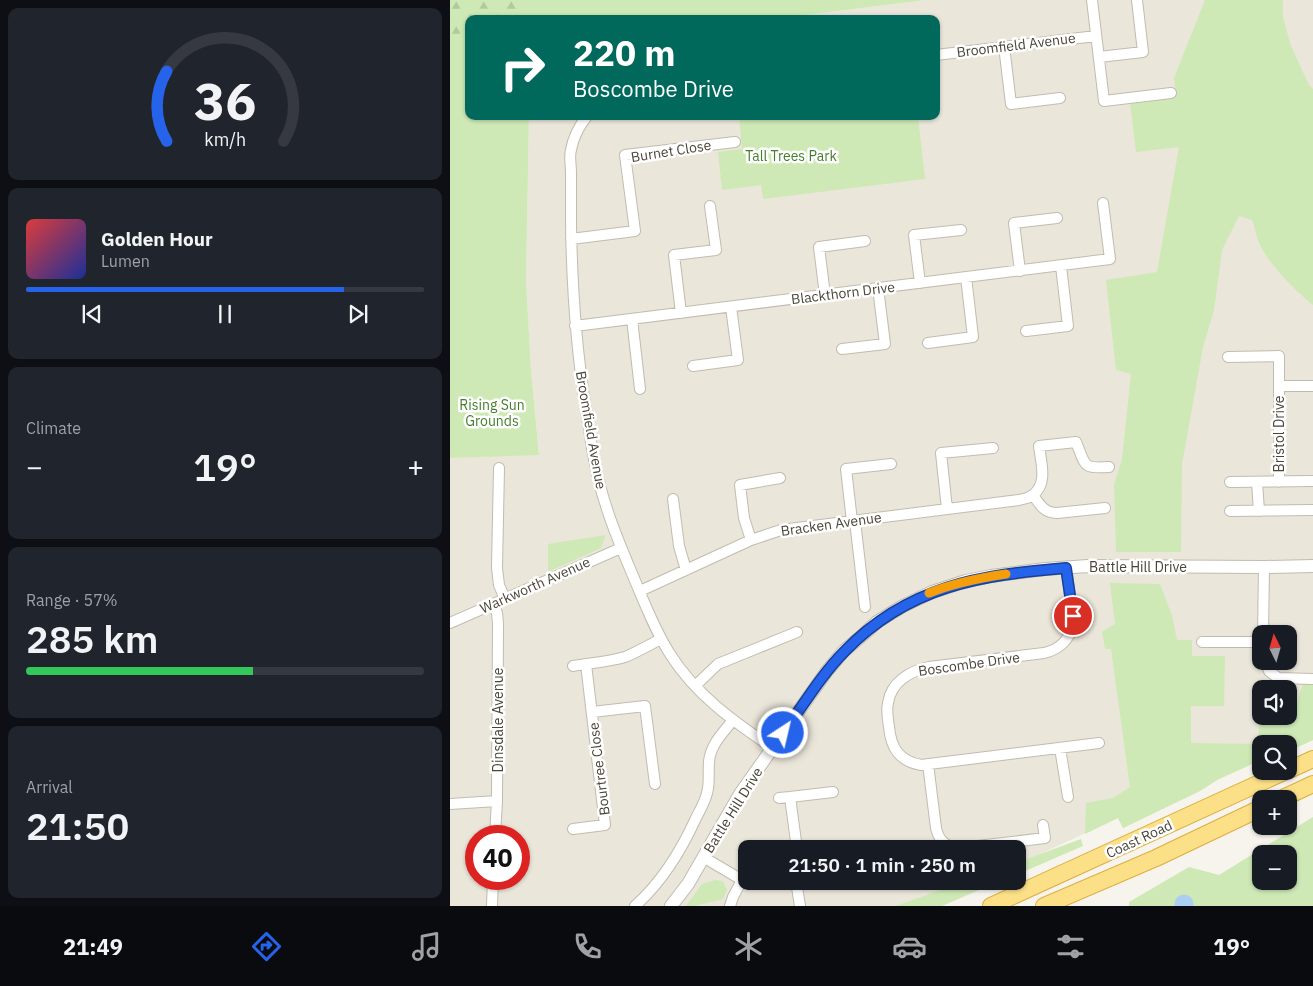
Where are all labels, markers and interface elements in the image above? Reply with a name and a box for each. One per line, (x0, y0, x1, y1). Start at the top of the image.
street label: Broomfield Avenue (955, 29, 1077, 61)
text: 220 m (573, 30, 676, 76)
icon: right (490, 35, 555, 100)
text: 36 (194, 67, 256, 134)
text: Boscombe Drive (573, 74, 734, 103)
text: km/h (204, 128, 246, 151)
street label: Burnet Close (630, 136, 713, 166)
park label: Tall Trees Park (745, 147, 837, 165)
text: Golden Hour (101, 227, 213, 251)
text: Lumen (101, 251, 150, 271)
street label: Blackthorn Drive (790, 278, 896, 308)
icon: previous (78, 300, 106, 328)
icon: pause (211, 300, 239, 328)
icon: next (344, 300, 372, 328)
street label: Broomfield Avenue (572, 369, 610, 491)
street label: Bristol Drive (1270, 395, 1288, 472)
park label: Rising Sun Grounds (459, 396, 525, 430)
text: Climate (26, 418, 81, 438)
text: 19° (193, 442, 257, 491)
text: − (26, 448, 43, 485)
text: + (407, 448, 424, 485)
street label: Bracken Avenue (779, 508, 883, 540)
street label: Warkworth Avenue (477, 552, 593, 617)
street label: Battle Hill Drive (1089, 558, 1187, 576)
text: Range · 57% (26, 590, 118, 610)
pin (1052, 595, 1094, 637)
icon: arrive (1059, 602, 1087, 630)
text: 285 km (26, 614, 158, 663)
north arrow (1252, 625, 1298, 670)
map controls (1252, 625, 1297, 890)
street label: Boscombe Drive (917, 648, 1021, 680)
street label: Dinsdale Avenue (489, 667, 507, 772)
button: sound (1252, 680, 1297, 725)
position arrow (756, 706, 808, 758)
street label: Bourtree Close (584, 721, 614, 817)
button: search (1252, 735, 1297, 780)
street label: Battle Hill Drive (699, 763, 767, 856)
text: Arrival (26, 777, 73, 797)
button: + (1252, 790, 1297, 835)
text: 21:50 (26, 801, 129, 850)
street label: Coast Road (1103, 816, 1175, 862)
speed limit sign: 40 (465, 825, 530, 890)
button: − (1252, 845, 1297, 890)
text: 21:50 · 1 min · 250 m (788, 853, 976, 877)
icon: directions (249, 929, 284, 964)
icon: music (409, 929, 444, 964)
icon: phone (570, 929, 605, 964)
icon: climate (731, 929, 766, 964)
icon: car (892, 929, 927, 964)
icon: filters (1053, 929, 1088, 964)
text: 21:49 (63, 932, 123, 961)
text: 19° (1213, 932, 1250, 961)

